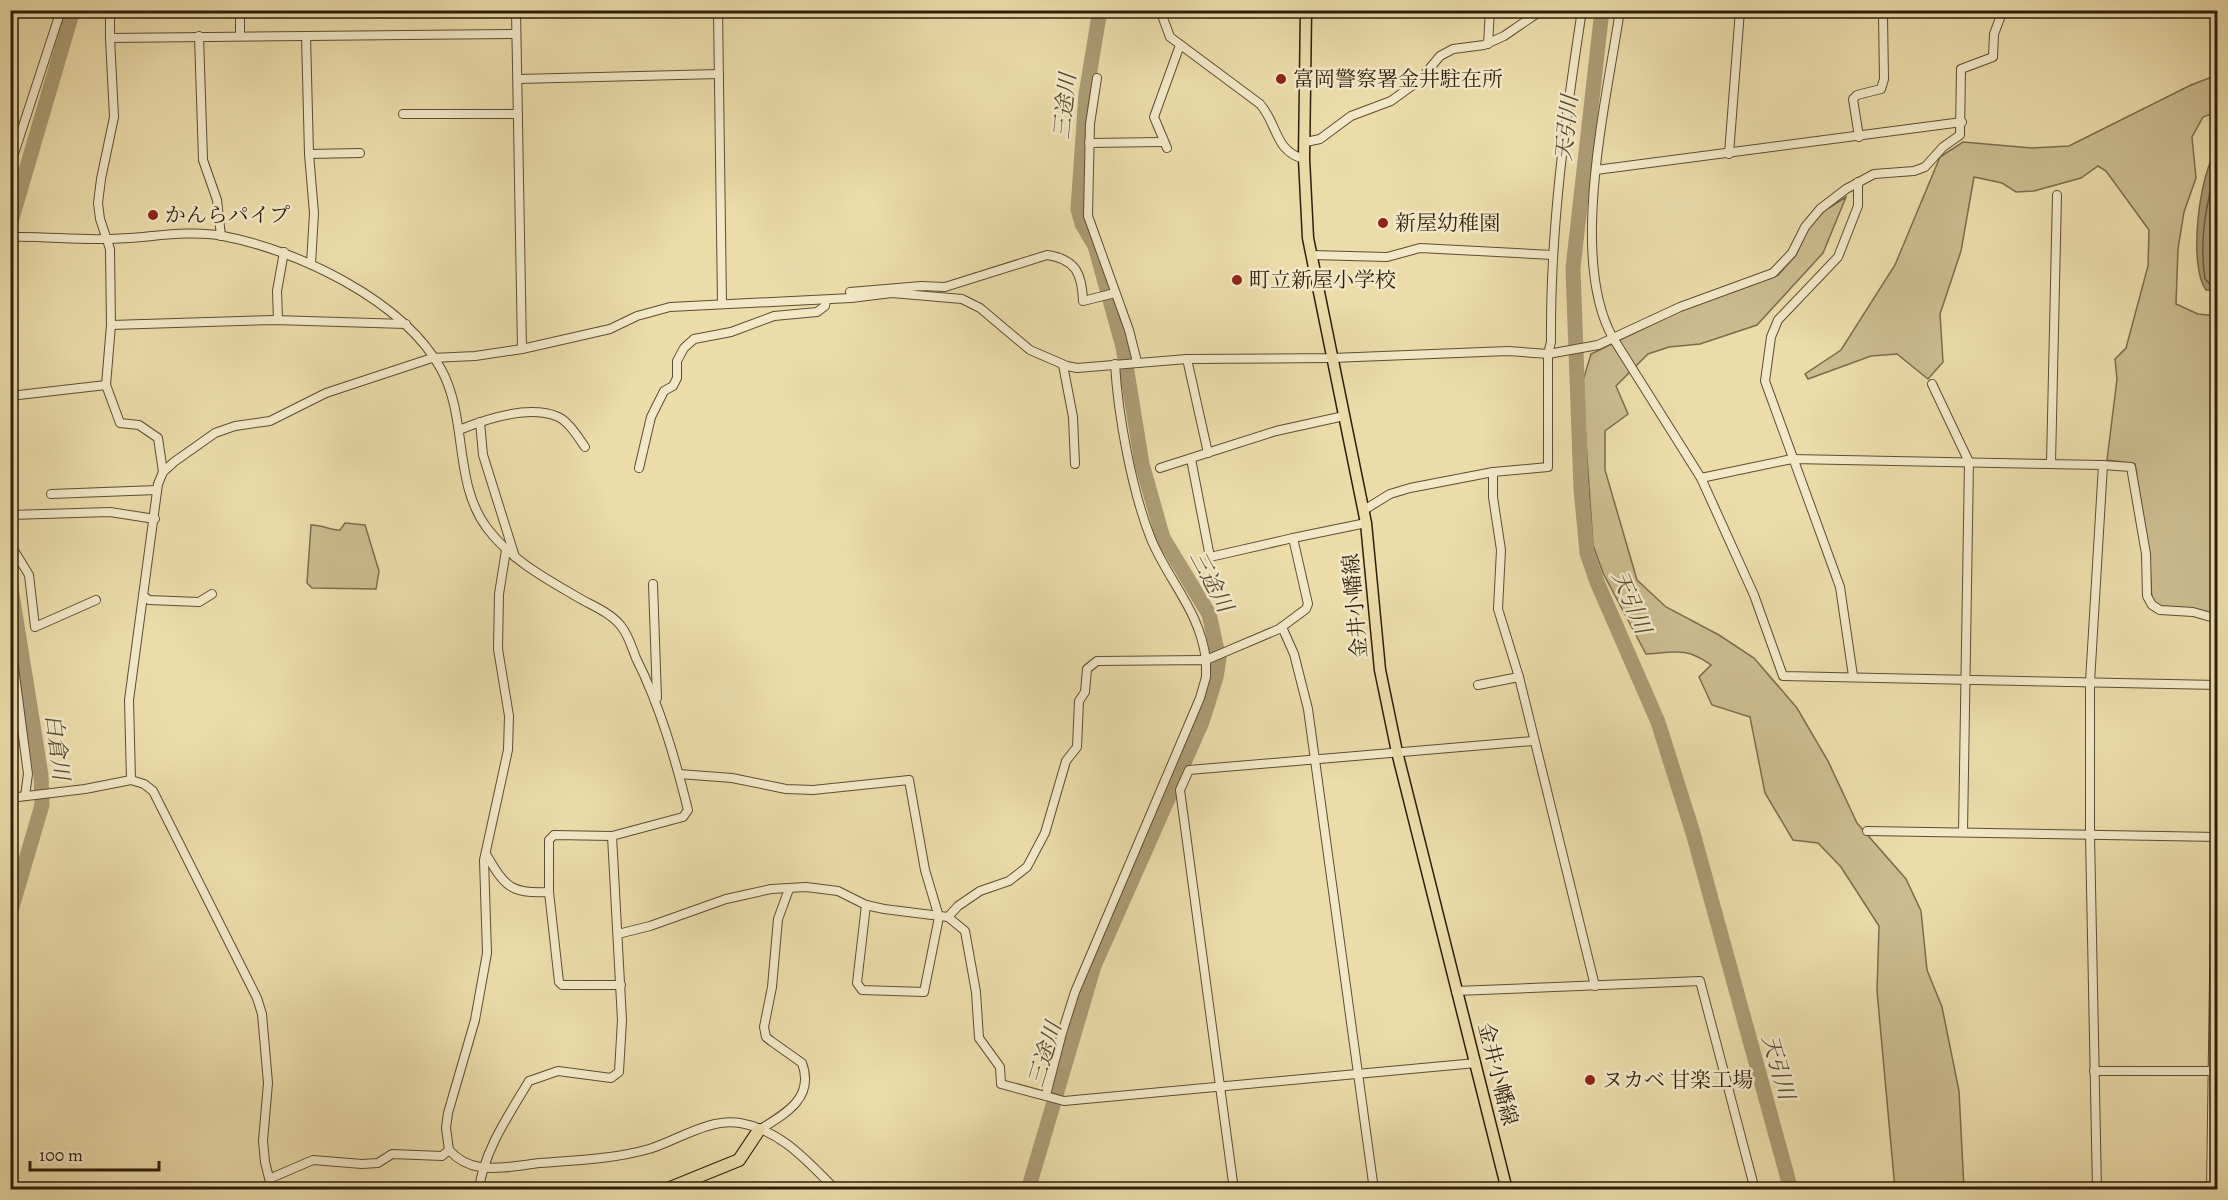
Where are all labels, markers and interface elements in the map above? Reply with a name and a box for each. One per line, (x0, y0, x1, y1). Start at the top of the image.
place label: 富岡警察署金井駐在所 (1293, 65, 1503, 93)
water label: 三途川 (1047, 70, 1084, 140)
marker: 富岡警察署金井駐在所 (1274, 72, 1288, 86)
water label: 天引川 (1549, 92, 1586, 162)
place label: かんらパイプ (165, 201, 290, 229)
marker: かんらパイプ (146, 208, 160, 222)
place label: 新屋幼稚園 (1395, 209, 1500, 237)
marker: 新屋幼稚園 (1376, 216, 1390, 230)
place label: 町立新屋小学校 (1249, 266, 1396, 294)
marker: 町立新屋小学校 (1230, 273, 1244, 287)
water label: 三途川 (1182, 545, 1241, 619)
street label: 金井小幡線 (1336, 552, 1374, 660)
water label: 天引川 (1604, 566, 1659, 640)
water label: 白倉川 (38, 713, 76, 784)
water label: 三途川 (1021, 1016, 1070, 1090)
street label: 金井小幡線 (1472, 1020, 1524, 1128)
water label: 天引川 (1755, 1031, 1802, 1105)
place label: ヌカベ 甘楽工場 (1602, 1066, 1753, 1094)
marker: ヌカベ 甘楽工場 (1583, 1073, 1597, 1087)
scale bar (30, 1134, 159, 1172)
text: 100 m (39, 1143, 83, 1167)

